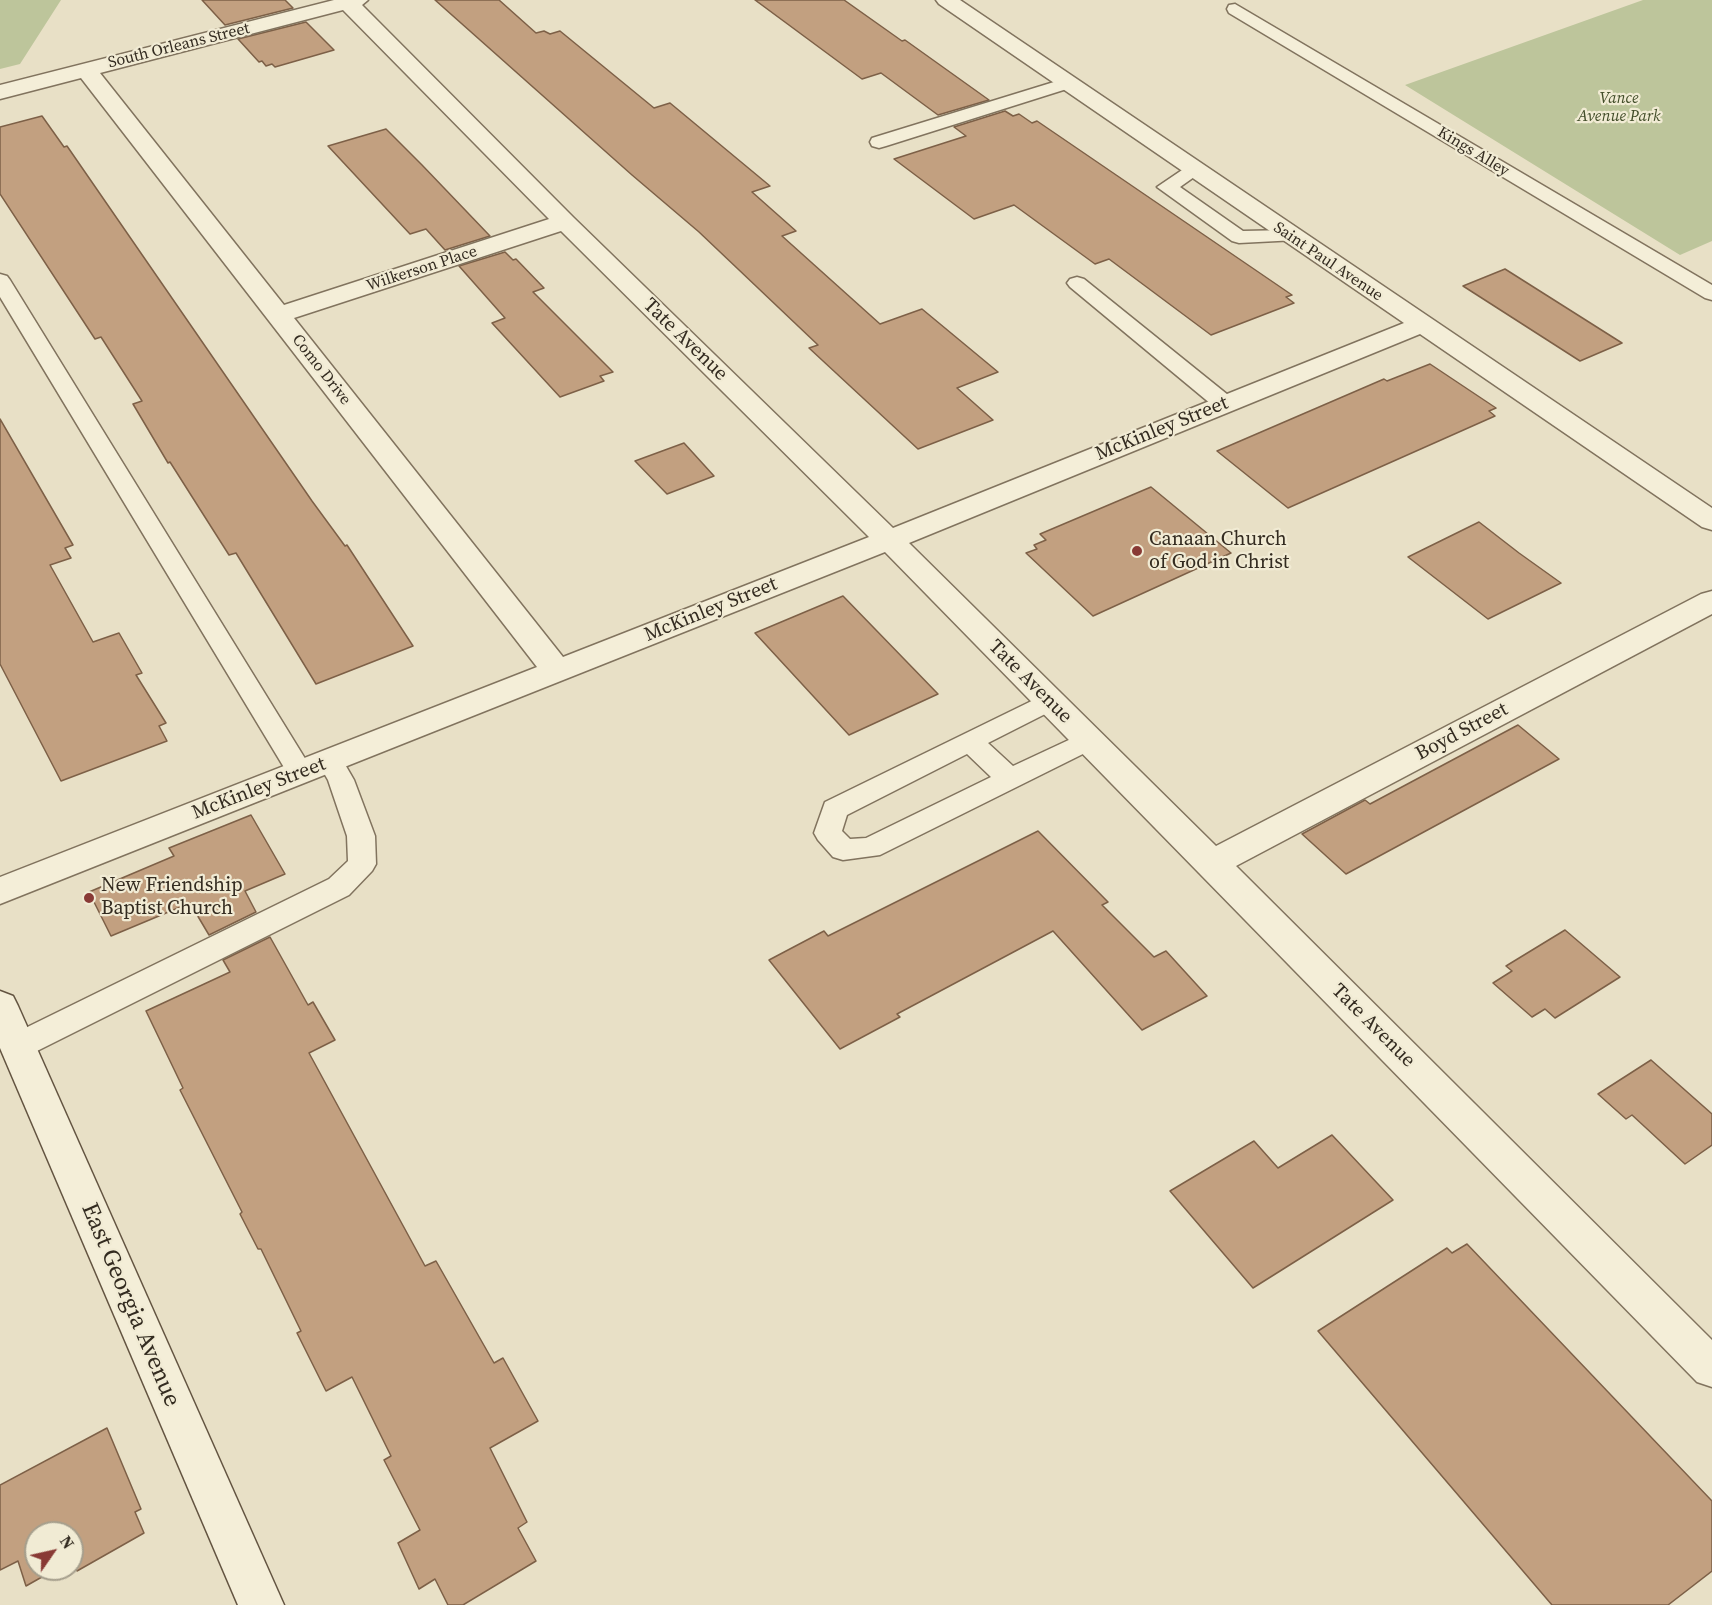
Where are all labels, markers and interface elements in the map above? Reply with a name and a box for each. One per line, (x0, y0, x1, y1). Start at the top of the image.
street label: South Orleans Street (106, 19, 252, 73)
park label: Vance Avenue Park (1578, 89, 1660, 127)
street label: Kings Alley (1434, 123, 1512, 181)
street label: Saint Paul Avenue (1270, 218, 1386, 306)
street label: Wilkerson Place (364, 242, 480, 296)
street label: Tate Avenue (638, 294, 732, 386)
street label: Como Drive (287, 331, 355, 409)
street label: McKinley Street (1092, 391, 1232, 467)
place label: Canaan Church of God in Christ (1149, 528, 1289, 575)
marker: Canaan Church of God in Christ (1130, 544, 1144, 558)
street label: McKinley Street (641, 572, 781, 648)
street label: Tate Avenue (983, 635, 1077, 729)
street label: Boyd Street (1412, 698, 1512, 766)
street label: McKinley Street (189, 753, 329, 825)
place label: New Friendship Baptist Church (101, 874, 243, 921)
marker: New Friendship Baptist Church (82, 891, 96, 905)
street label: Tate Avenue (1326, 979, 1420, 1073)
street label: East Georgia Avenue (74, 1199, 186, 1411)
north arrow (24, 1521, 84, 1581)
text: N (55, 1531, 80, 1553)

